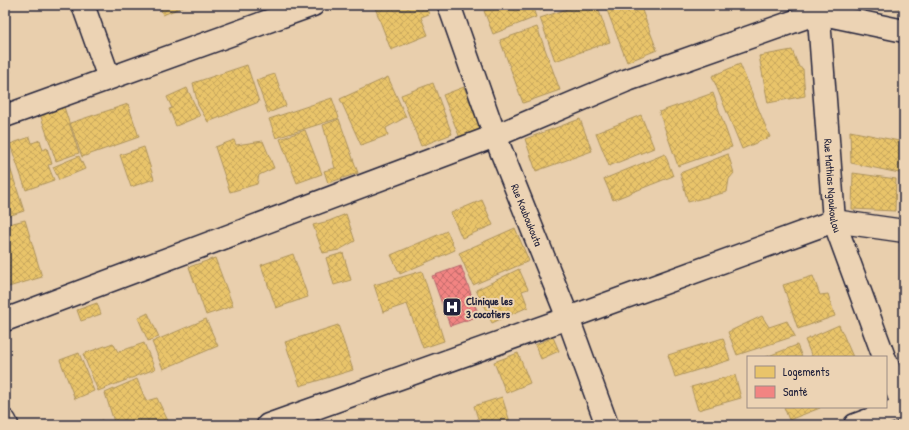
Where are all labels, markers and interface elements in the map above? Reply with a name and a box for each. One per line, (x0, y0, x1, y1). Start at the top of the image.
street label: Rue Mathias Ngoukoulou (821, 138, 845, 235)
street label: Rue Kouboukouta (508, 182, 546, 249)
place label: Clinique les 3 cocotiers (466, 294, 514, 321)
hospital icon: Clinique les 3 cocotiers (441, 296, 463, 318)
legend (747, 356, 887, 408)
text: Logements (783, 363, 830, 380)
text: Santé (783, 383, 808, 400)

